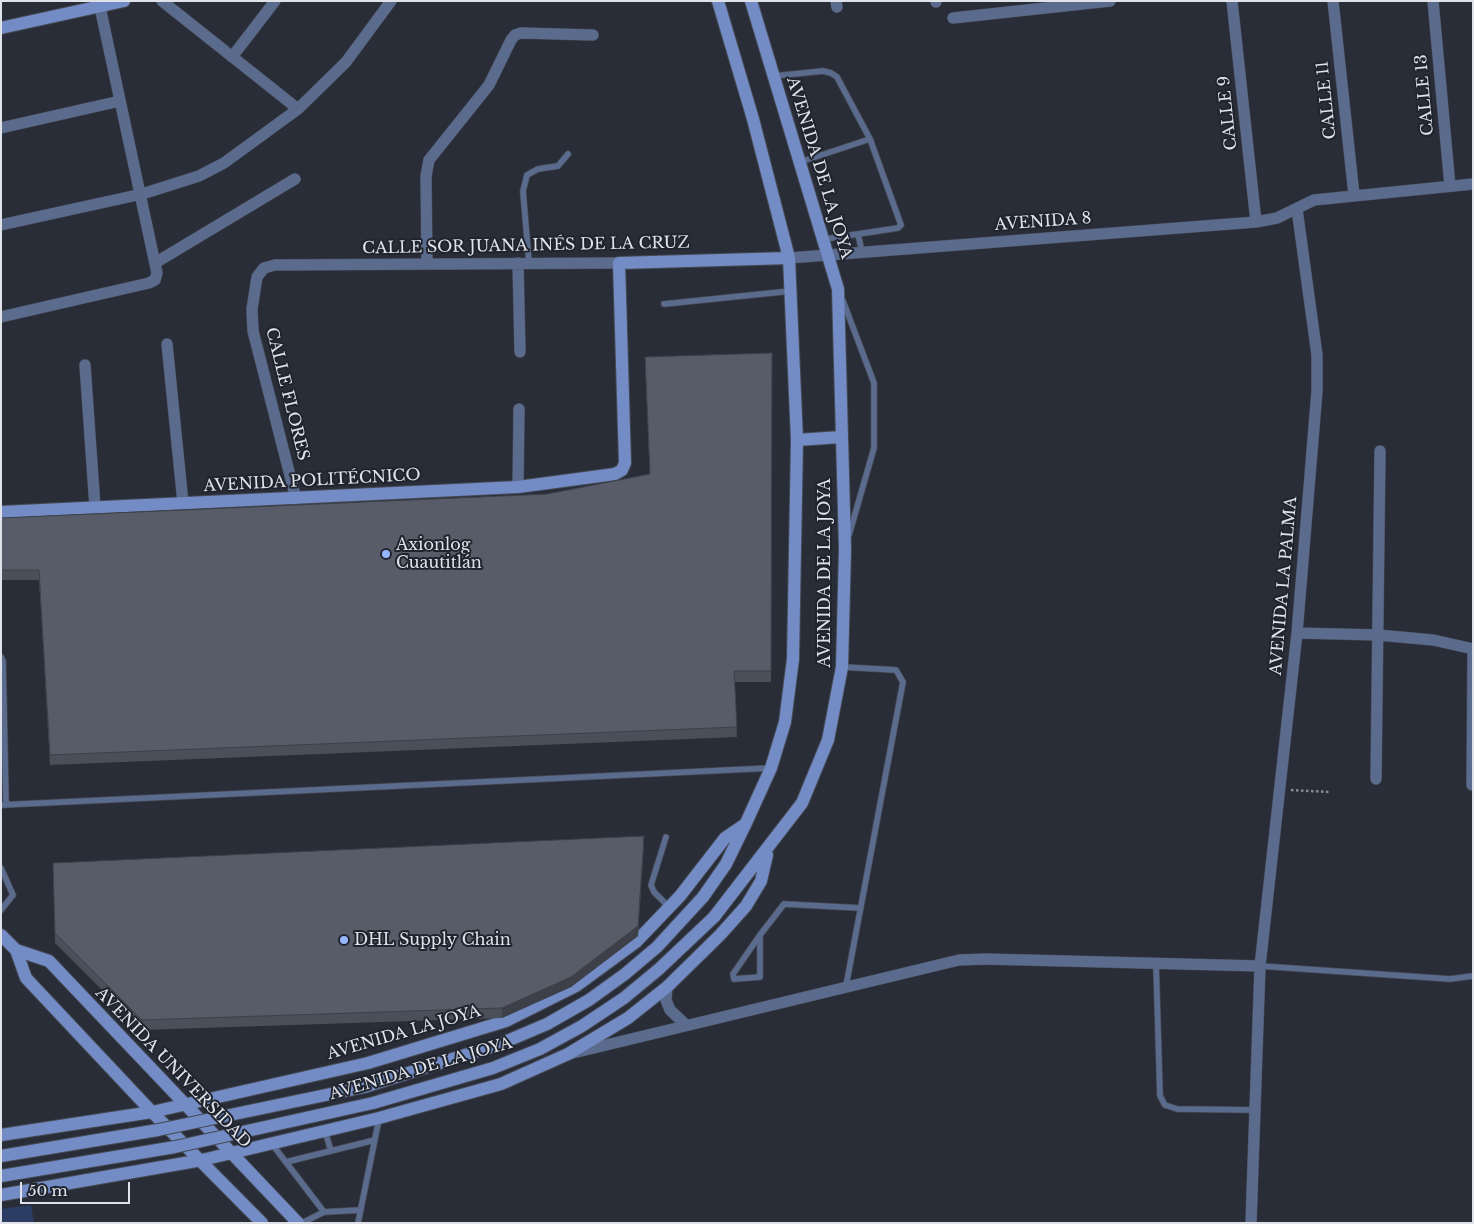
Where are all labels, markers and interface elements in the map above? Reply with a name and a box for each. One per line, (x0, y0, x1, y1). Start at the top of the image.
street label: CALLE 13 (1412, 53, 1438, 137)
street label: CALLE 11 (1313, 60, 1341, 140)
street label: AVENIDA DE LA JOYA (782, 75, 856, 261)
street label: CALLE 9 (1215, 75, 1241, 151)
street label: AVENIDA 8 (994, 209, 1092, 235)
street label: CALLE SOR JUANA INÉS DE LA CRUZ (362, 234, 690, 258)
street label: CALLE FLORES (261, 326, 313, 462)
street label: AVENIDA POLITÉCNICO (203, 466, 421, 496)
street label: AVENIDA DE LA JOYA (815, 478, 835, 668)
street label: AVENIDA LA PALMA (1267, 496, 1301, 676)
place label: Axionlog Cuautitlán (396, 535, 482, 573)
marker: Axionlog Cuautitlán (380, 548, 392, 560)
place label: DHL Supply Chain (354, 930, 511, 950)
marker: DHL Supply Chain (338, 934, 350, 946)
street label: AVENIDA UNIVERSIDAD (91, 984, 255, 1152)
street label: AVENIDA LA JOYA (325, 1002, 483, 1064)
street label: AVENIDA DE LA JOYA (327, 1034, 515, 1104)
scale bar (22, 1172, 132, 1204)
text: 50 m (28, 1181, 68, 1200)

